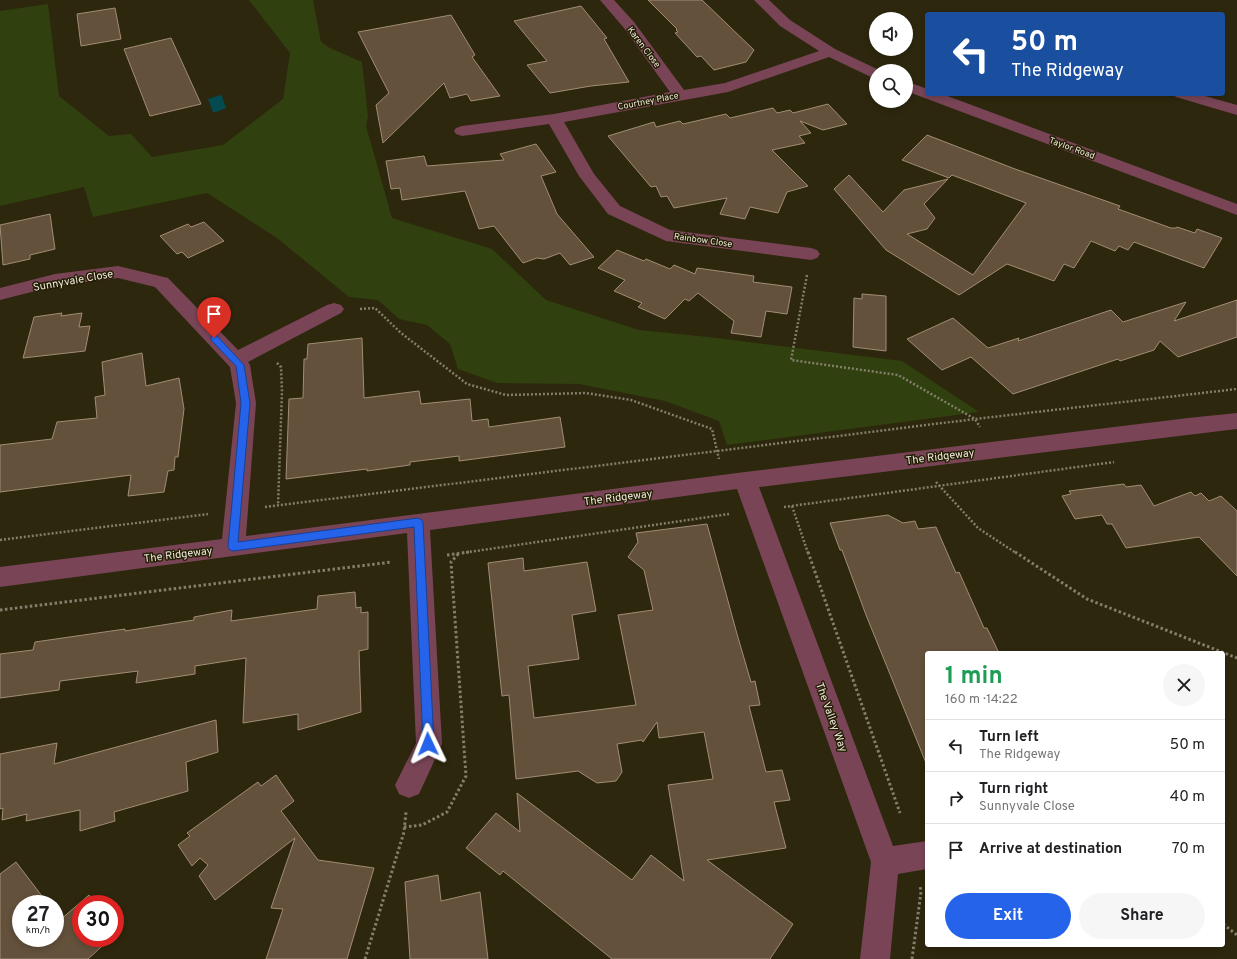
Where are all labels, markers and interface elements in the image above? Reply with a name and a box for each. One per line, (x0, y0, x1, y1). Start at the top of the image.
map controls (869, 12, 913, 108)
button: sound (869, 12, 913, 56)
street label: Karen Close (625, 25, 663, 70)
text: 50 m (1011, 25, 1078, 61)
icon: left (945, 28, 997, 80)
text: The Ridgeway (1011, 60, 1124, 83)
button: search (869, 64, 913, 108)
street label: Courtney Place (617, 90, 680, 113)
street label: Taylor Road (1047, 135, 1096, 162)
street label: Rainbow Close (673, 231, 733, 250)
street label: Sunnyvale Close (32, 267, 114, 295)
pin (197, 297, 231, 338)
icon: arrive (203, 303, 225, 325)
street label: The Ridgeway (905, 446, 975, 468)
street label: The Ridgeway (583, 487, 653, 509)
street label: The Ridgeway (143, 544, 213, 566)
text: 1 min (945, 662, 1003, 692)
button: close (1163, 664, 1205, 706)
street label: The Valley Way (812, 681, 850, 754)
text: 160 m · 14:22 (945, 692, 1018, 708)
position arrow (407, 723, 449, 765)
text: Turn left (979, 728, 1039, 747)
icon: left (945, 735, 967, 757)
text: 50 m (1170, 736, 1205, 755)
text: The Ridgeway (979, 747, 1060, 763)
text: Turn right (979, 780, 1048, 799)
icon: right (945, 787, 967, 809)
text: 40 m (1170, 788, 1205, 807)
text: Sunnyvale Close (979, 799, 1075, 815)
icon: arrive (945, 839, 967, 861)
text: Arrive at destination (979, 840, 1122, 859)
text: 70 m (1172, 840, 1205, 859)
button: Exit (945, 893, 1071, 939)
button: Share (1079, 893, 1205, 939)
speed limit sign: 30 (72, 895, 124, 947)
text: 27 (27, 903, 49, 929)
text: km/h (26, 924, 50, 937)

